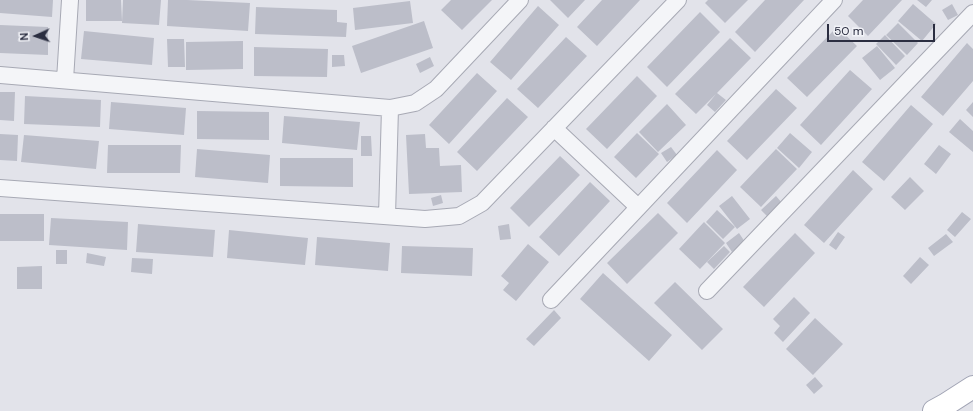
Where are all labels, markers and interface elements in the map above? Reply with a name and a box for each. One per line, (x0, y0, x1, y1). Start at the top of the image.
north arrow (16, 16, 56, 56)
scale bar (829, 16, 937, 42)
text: 50 m (834, 23, 863, 39)
text: N (17, 32, 31, 41)

